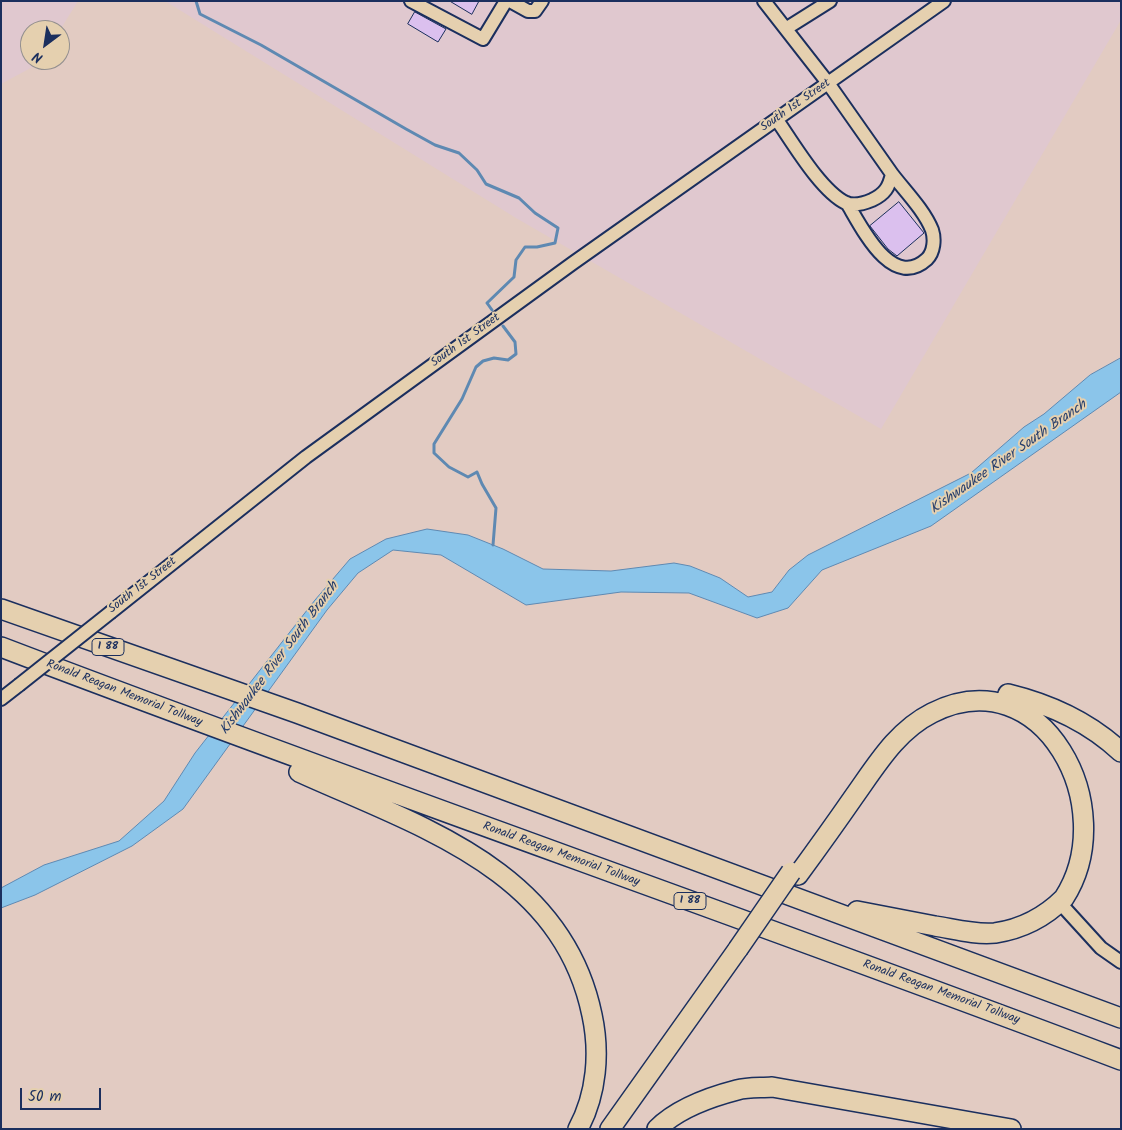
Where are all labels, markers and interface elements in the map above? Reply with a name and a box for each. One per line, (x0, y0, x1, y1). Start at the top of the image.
north arrow (20, 20, 70, 70)
text: N (28, 45, 47, 69)
street label: South 1st Street (758, 77, 834, 135)
street label: South 1st Street (429, 311, 503, 371)
water label: Kishwaukee River South Branch (928, 398, 1090, 518)
street label: South 1st Street (106, 555, 180, 617)
water label: Kishwaukee River South Branch (217, 579, 343, 739)
road number: I 88 (92, 638, 124, 656)
street label: Ronald Reagan Memorial Tollway (44, 658, 204, 730)
street label: Ronald Reagan Memorial Tollway (481, 820, 641, 890)
road number: I 88 (674, 892, 706, 909)
street label: Ronald Reagan Memorial Tollway (861, 958, 1021, 1028)
scale bar (22, 1078, 104, 1110)
text: 50 m (28, 1085, 62, 1109)

